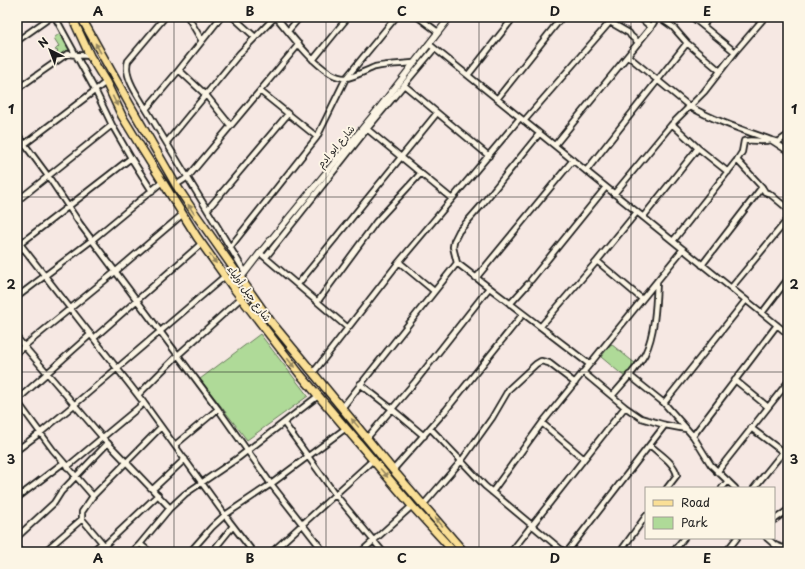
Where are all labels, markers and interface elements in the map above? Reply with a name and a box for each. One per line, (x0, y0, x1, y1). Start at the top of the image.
text: A (93, 1, 103, 20)
text: B (246, 1, 255, 20)
text: C (397, 1, 407, 20)
text: D (550, 1, 560, 20)
text: E (703, 1, 711, 20)
north arrow (30, 30, 70, 70)
text: N (34, 33, 52, 51)
one-way arrow (95, 42, 102, 54)
one-way arrow (112, 96, 118, 107)
text: 1 (8, 99, 14, 118)
text: 1 (791, 99, 797, 118)
street label: شارع ابو ادم (313, 121, 358, 171)
one-way arrow (188, 203, 195, 215)
one-way arrow (209, 254, 217, 265)
street label: شارع جبل أولياء (224, 262, 276, 325)
text: 2 (6, 274, 16, 293)
text: 2 (789, 274, 799, 293)
one-way arrow (287, 358, 296, 369)
one-way arrow (350, 418, 359, 429)
text: 3 (7, 449, 16, 468)
text: 3 (790, 449, 799, 468)
one-way arrow (380, 468, 389, 478)
legend (645, 487, 775, 539)
text: Road (681, 493, 710, 511)
text: Park (681, 513, 708, 531)
one-way arrow (434, 517, 443, 528)
text: A (93, 548, 103, 567)
text: B (246, 548, 255, 567)
text: C (397, 548, 407, 567)
text: D (550, 548, 560, 567)
text: E (703, 548, 711, 567)

